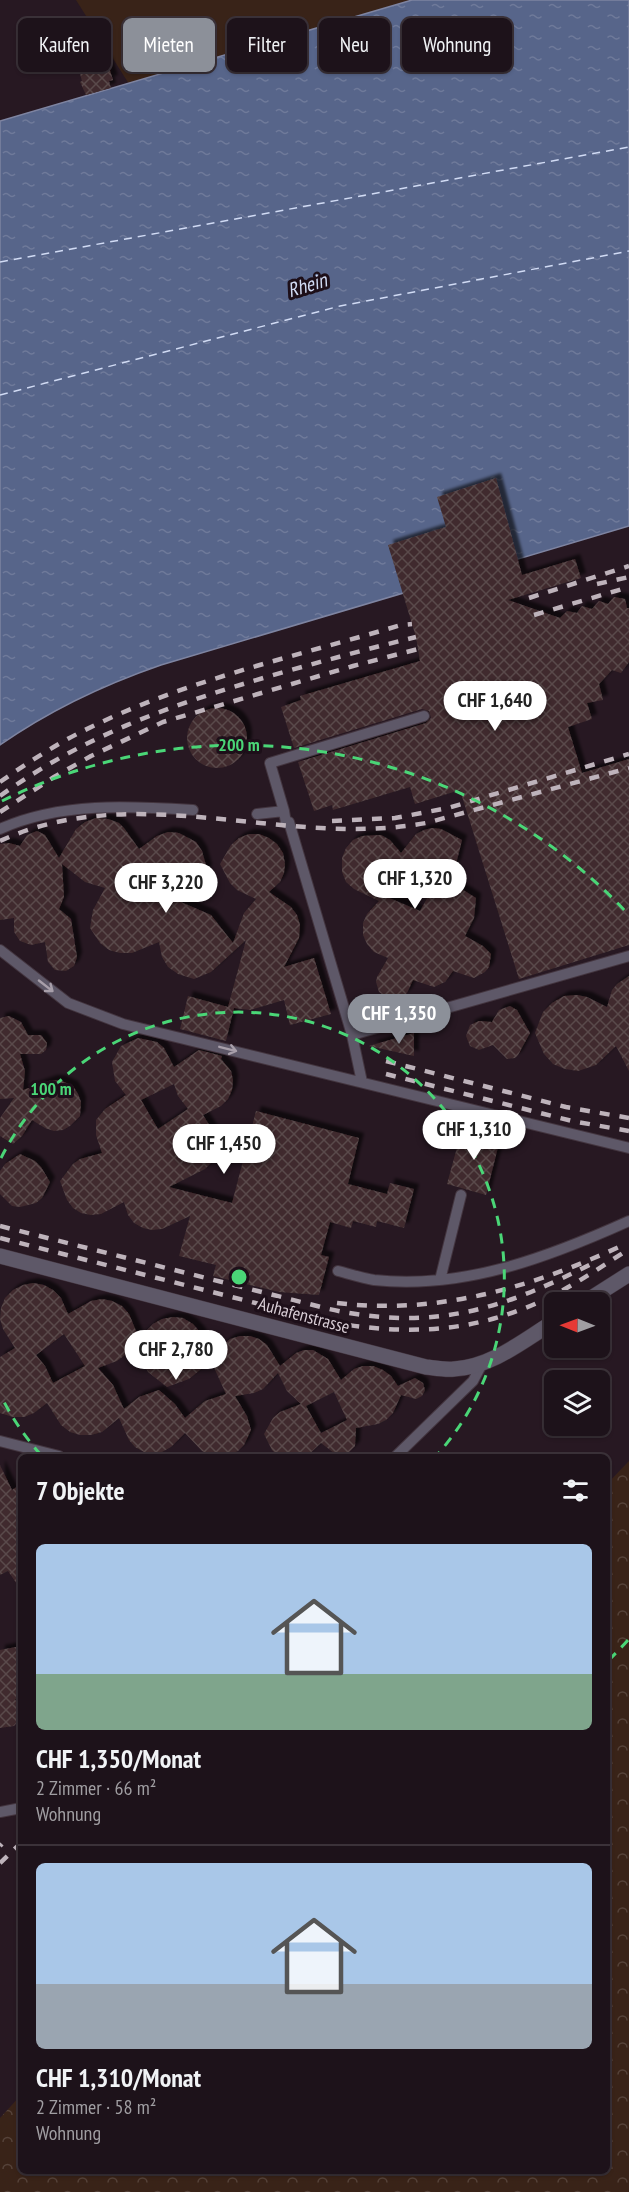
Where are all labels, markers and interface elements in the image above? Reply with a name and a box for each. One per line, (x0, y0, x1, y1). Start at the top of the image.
chip: Kaufen (18, 18, 111, 72)
chip: Mieten (123, 18, 215, 72)
chip: Filter (227, 18, 307, 72)
chip: Neu (319, 18, 390, 72)
chip: Wohnung (402, 18, 512, 72)
water label: Rhein (284, 266, 331, 303)
pin: CHF 1,640 (426, 681, 564, 732)
text: CHF 1,640 (458, 687, 532, 713)
text: 200 m (218, 733, 260, 756)
pin: CHF 1,320 (346, 859, 484, 910)
pin: CHF 3,220 (97, 863, 235, 914)
text: CHF 1,320 (378, 865, 452, 891)
text: CHF 3,220 (129, 869, 203, 895)
one-way arrow (38, 980, 54, 993)
pin: CHF 1,350 (330, 994, 468, 1045)
text: CHF 1,350 (362, 1000, 436, 1026)
one-way arrow (219, 1044, 238, 1056)
text: 100 m (30, 1077, 72, 1100)
pin: CHF 1,310 (405, 1110, 543, 1161)
text: CHF 1,310 (437, 1116, 511, 1142)
pin: CHF 1,450 (155, 1124, 293, 1175)
text: CHF 1,450 (187, 1130, 261, 1156)
centre of rings (229, 1267, 249, 1287)
street label: Auhafenstrasse (256, 1292, 352, 1338)
north arrow (544, 1292, 610, 1358)
map controls (544, 1292, 610, 1436)
pin: CHF 2,780 (107, 1330, 245, 1381)
text: CHF 2,780 (139, 1336, 213, 1362)
button: layers (544, 1370, 610, 1436)
text: 7 Objekte (36, 1474, 125, 1507)
icon: filters (559, 1474, 592, 1507)
icon: home (260, 1583, 368, 1691)
text: CHF 1,350/Monat (36, 1742, 201, 1775)
text: 2 Zimmer · 66 m² (36, 1775, 156, 1801)
text: Wohnung (36, 1801, 101, 1827)
icon: home (260, 1902, 368, 2010)
text: CHF 1,310/Monat (36, 2061, 201, 2094)
text: 2 Zimmer · 58 m² (36, 2094, 156, 2120)
text: Wohnung (36, 2120, 101, 2146)

